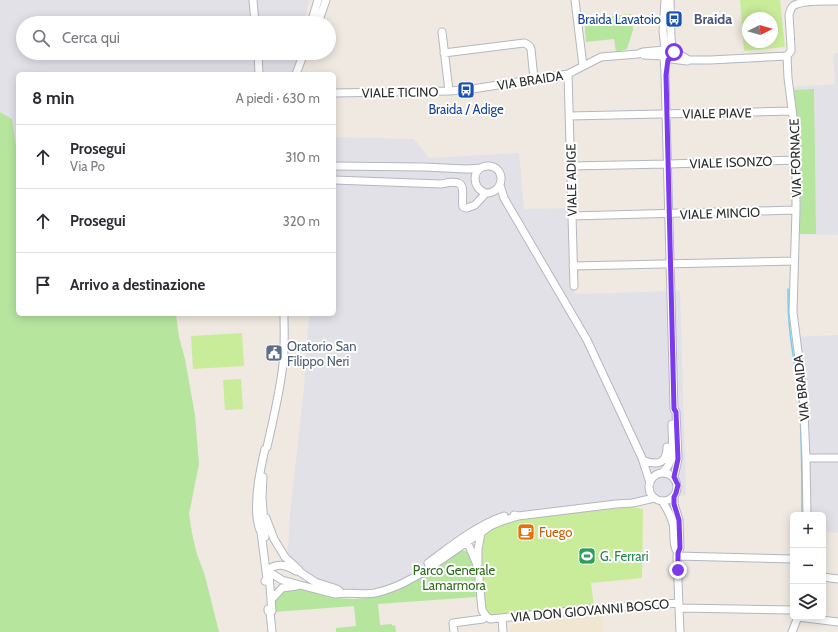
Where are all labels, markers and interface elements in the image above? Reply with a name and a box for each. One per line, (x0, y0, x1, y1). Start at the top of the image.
bus stop icon: Braida Lavatoio (664, 9, 684, 29)
district label: Braida (694, 10, 732, 28)
place label: Braida Lavatoio (578, 11, 661, 27)
north arrow (742, 12, 778, 48)
search box (16, 16, 336, 60)
icon: search (30, 27, 52, 49)
text: Cerca qui (62, 29, 120, 47)
route start (665, 43, 683, 61)
street label: VIA BRAIDA (496, 67, 564, 93)
bus stop icon: Braida / Adige (456, 80, 476, 100)
street label: VIALE TICINO (362, 83, 438, 101)
text: 8 min (32, 88, 74, 108)
text: A piedi · 630 m (236, 90, 320, 106)
place label: Braida / Adige (428, 101, 504, 117)
street label: VIALE PIAVE (682, 104, 752, 122)
street label: VIA FORNACE (786, 118, 804, 198)
text: Prosegui (70, 140, 126, 158)
street label: VIALE ADIGE (562, 144, 580, 216)
icon: ahead (32, 146, 54, 168)
text: 310 m (285, 149, 320, 165)
street label: VIALE ISONZO (689, 153, 773, 171)
text: Via Po (70, 158, 105, 174)
street label: VIALE MINCIO (680, 204, 760, 222)
icon: ahead (32, 210, 54, 232)
text: Prosegui (70, 212, 126, 230)
text: 320 m (283, 213, 320, 229)
icon: arrive (32, 274, 54, 296)
text: Arrivo a destinazione (70, 276, 205, 294)
place label: Oratorio San Filippo Neri (287, 338, 357, 369)
public building icon: Oratorio San Filippo Neri (264, 343, 284, 363)
street label: VIA BRAIDA (790, 354, 812, 422)
map controls (790, 512, 826, 620)
button: + (790, 512, 826, 548)
cafe icon: Fuego (516, 522, 536, 542)
place label: Fuego (539, 524, 572, 540)
sports icon: G. Ferrari (577, 546, 597, 566)
place label: G. Ferrari (600, 548, 648, 564)
button: − (790, 548, 826, 584)
route end (669, 561, 687, 579)
park label: Parco Generale Lamarmora (413, 562, 496, 593)
button: layers (790, 584, 826, 620)
street label: VIA DON GIOVANNI BOSCO (510, 595, 670, 625)

